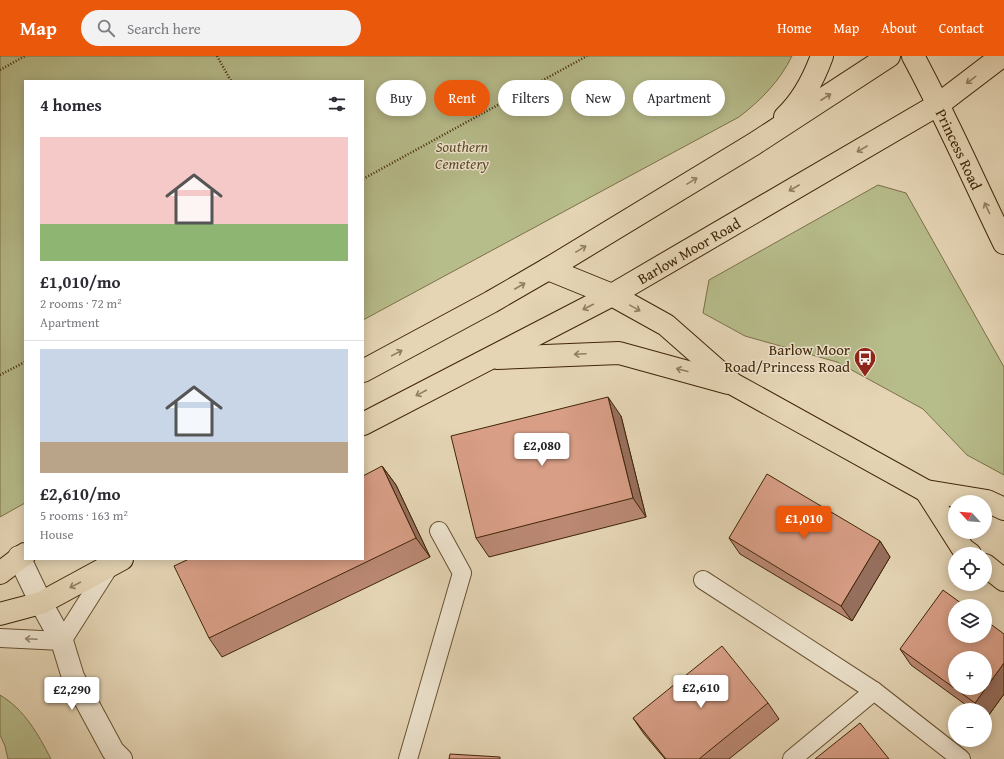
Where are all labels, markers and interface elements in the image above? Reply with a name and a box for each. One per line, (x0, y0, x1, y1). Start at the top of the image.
search box (81, 10, 361, 46)
text: Map (20, 14, 57, 42)
icon: search (95, 17, 117, 39)
text: Search here (127, 18, 201, 39)
text: Home (777, 18, 812, 38)
text: Map (834, 18, 859, 38)
text: About (881, 18, 917, 38)
text: Contact (939, 18, 984, 38)
one-way arrow (966, 75, 977, 84)
chip: Buy (376, 80, 426, 116)
chip: Rent (434, 80, 490, 116)
chip: Filters (498, 80, 563, 116)
chip: New (571, 80, 625, 116)
chip: Apartment (633, 80, 725, 116)
text: 4 homes (40, 92, 102, 117)
icon: filters (326, 93, 348, 115)
one-way arrow (820, 93, 832, 101)
street label: Princess Road (931, 105, 988, 193)
park label: Southern Cemetery (435, 136, 489, 174)
one-way arrow (856, 146, 868, 154)
icon: home (158, 163, 230, 235)
one-way arrow (686, 177, 698, 185)
one-way arrow (789, 185, 801, 193)
one-way arrow (983, 203, 990, 215)
street label: Barlow Moor Road (633, 212, 744, 289)
one-way arrow (575, 244, 587, 252)
text: £1,010/mo (40, 269, 121, 294)
one-way arrow (514, 281, 526, 289)
text: 2 rooms · 72 m² (40, 294, 122, 313)
one-way arrow (582, 304, 594, 312)
one-way arrow (628, 304, 640, 312)
text: Apartment (40, 313, 100, 332)
place label: Barlow Moor Road/Princess Road (724, 339, 850, 377)
bus stop icon: Barlow Moor Road/Princess Road (852, 345, 878, 378)
one-way arrow (391, 348, 403, 356)
one-way arrow (574, 350, 587, 357)
one-way arrow (676, 366, 689, 373)
icon: home (158, 375, 230, 447)
one-way arrow (415, 390, 427, 398)
pin: £2,080 (509, 433, 575, 467)
text: £2,080 (523, 436, 561, 455)
text: £2,610/mo (40, 481, 121, 506)
north arrow (948, 495, 992, 539)
map controls (948, 495, 992, 747)
text: 5 rooms · 163 m² (40, 506, 128, 525)
pin: £1,010 (771, 506, 837, 540)
text: £1,010 (785, 509, 823, 528)
text: House (40, 525, 74, 544)
button: locate (948, 547, 992, 591)
one-way arrow (70, 581, 82, 589)
button: layers (948, 599, 992, 643)
one-way arrow (25, 636, 38, 643)
button: + (948, 651, 992, 695)
pin: £2,610 (668, 675, 734, 709)
pin: £2,290 (39, 677, 105, 711)
text: £2,610 (682, 678, 720, 697)
text: £2,290 (53, 680, 91, 699)
button: − (948, 703, 992, 747)

